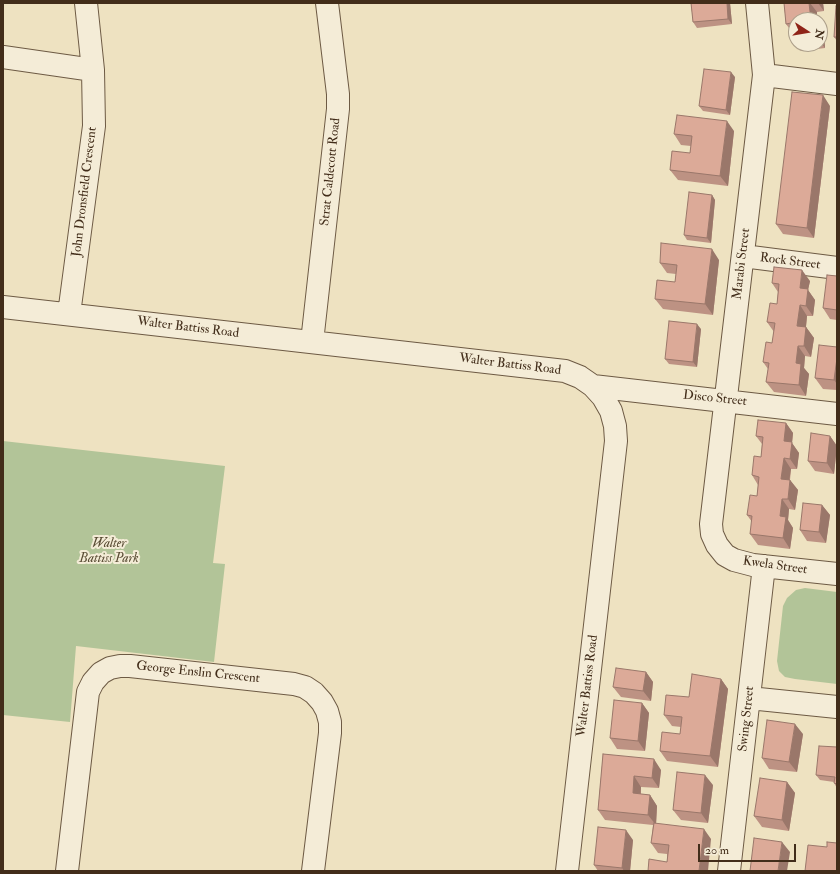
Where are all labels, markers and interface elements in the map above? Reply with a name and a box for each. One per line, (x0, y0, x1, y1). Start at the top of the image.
north arrow (788, 12, 828, 52)
text: N (812, 28, 827, 41)
street label: Strat Caldecott Road (318, 117, 344, 227)
street label: John Dronsfield Crescent (69, 126, 101, 258)
street label: Marabi Street (730, 227, 754, 301)
street label: Rock Street (759, 251, 821, 273)
street label: Walter Battiss Road (136, 314, 240, 342)
street label: Walter Battiss Road (458, 351, 562, 379)
street label: Disco Street (682, 388, 748, 410)
park label: Walter Battiss Park (79, 536, 139, 567)
street label: Kwela Street (742, 554, 808, 578)
street label: Walter Battiss Road (574, 634, 602, 738)
street label: George Enslin Crescent (135, 659, 261, 687)
street label: Swing Street (736, 685, 758, 753)
scale bar (700, 836, 798, 862)
text: 20 m (705, 843, 729, 858)

